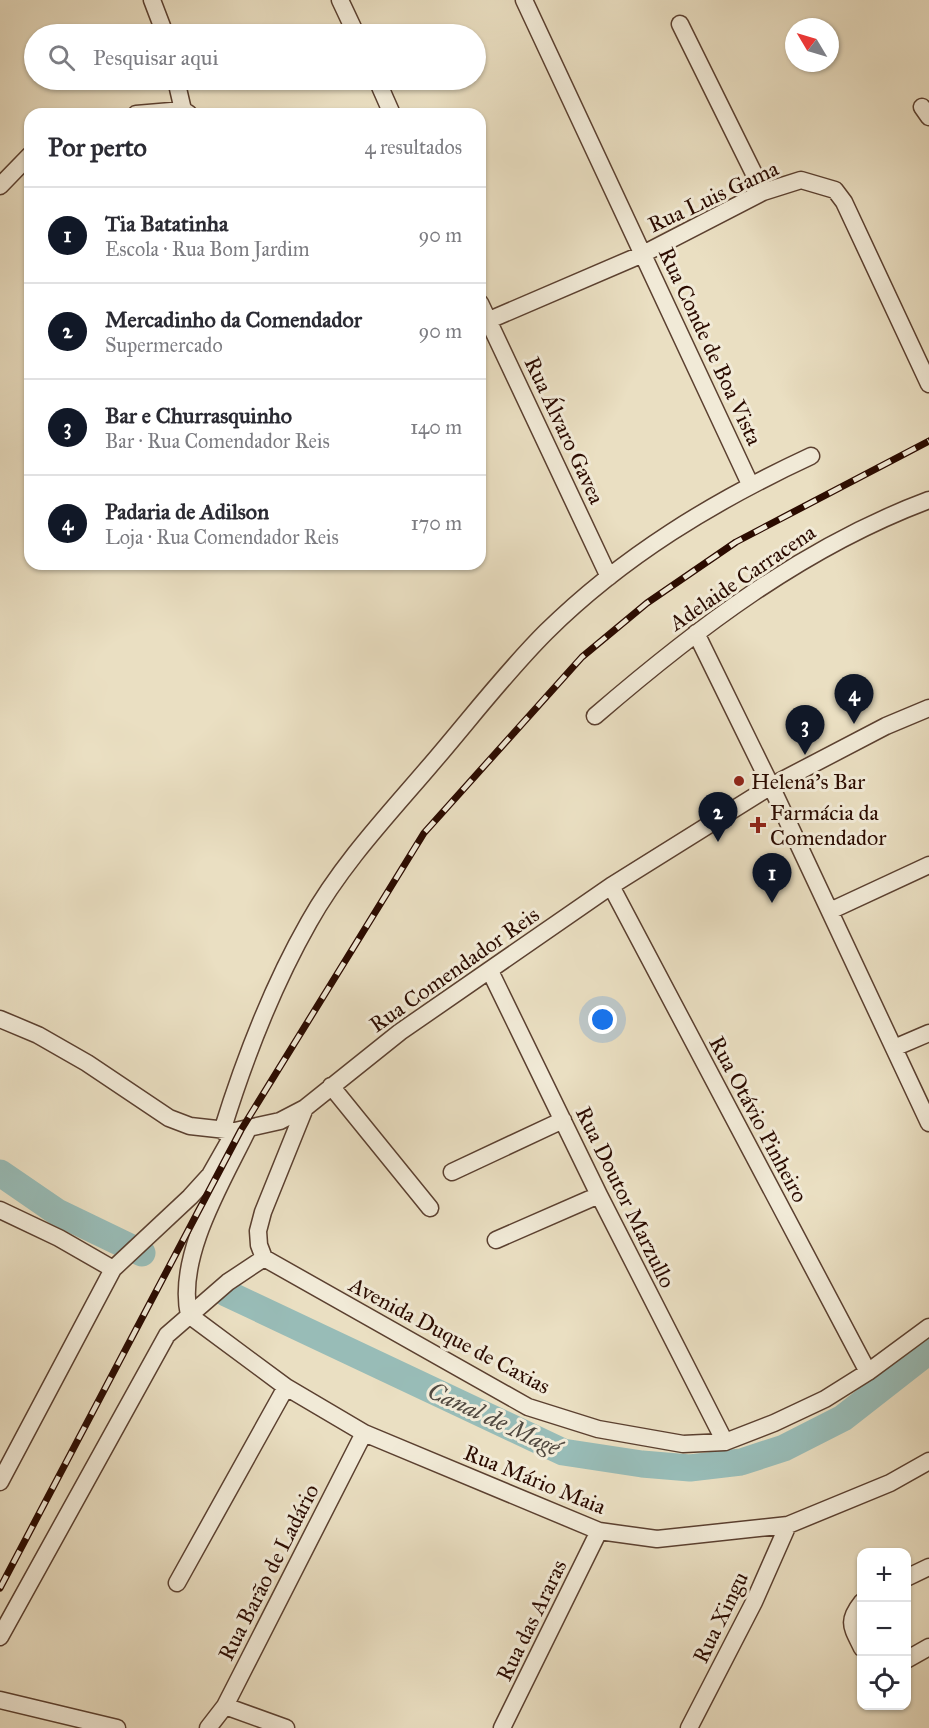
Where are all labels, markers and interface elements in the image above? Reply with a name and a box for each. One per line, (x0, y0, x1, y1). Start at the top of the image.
north arrow (785, 18, 839, 72)
search box (24, 24, 486, 90)
icon: search (45, 41, 78, 74)
text: Pesquisar aqui (93, 44, 218, 71)
text: Por perto (48, 131, 147, 163)
text: 4 resultados (364, 135, 462, 159)
street label: Rua Luis Gama (644, 154, 783, 238)
text: Tia Batatinha (105, 210, 228, 237)
text: 1 (64, 223, 71, 247)
text: 90 m (419, 223, 462, 247)
text: Escola · Rua Bom Jardim (105, 237, 310, 261)
street label: Rua Conde de Boa Vista (653, 243, 769, 450)
text: Mercadinho da Comendador (105, 306, 362, 333)
text: 2 (63, 319, 72, 343)
text: 90 m (419, 319, 462, 343)
text: Supermercado (105, 333, 223, 357)
street label: Rua Álvaro Gavea (519, 352, 611, 509)
text: Bar e Churrasquinho (105, 402, 292, 429)
text: 3 (64, 415, 72, 439)
text: 140 m (410, 415, 462, 439)
text: Bar · Rua Comendador Reis (105, 429, 330, 453)
text: Padaria de Adilson (105, 498, 269, 525)
text: 4 (62, 511, 73, 535)
text: 170 m (411, 511, 462, 535)
street label: Adelaide Carracena (663, 518, 821, 637)
text: Loja · Rua Comendador Reis (105, 525, 339, 549)
pin: 4 (834, 674, 874, 724)
pin: 3 (786, 706, 824, 755)
place label: Helena's Bar (751, 768, 866, 795)
marker: Helena's Bar (732, 774, 746, 788)
pin: 2 (698, 792, 738, 842)
place label: Farmácia da Comendador (770, 799, 887, 851)
marker: Farmácia da Comendador (751, 818, 765, 832)
pin: 1 (752, 854, 792, 903)
street label: Rua Comendador Reis (364, 901, 544, 1038)
your location (588, 1005, 617, 1034)
street label: Rua Otávio Pinheiro (703, 1031, 814, 1207)
street label: Rua Doutor Marzullo (570, 1102, 681, 1292)
street label: Avenida Duque de Caxias (344, 1270, 555, 1400)
water label: Canal de Magé (423, 1375, 569, 1464)
street label: Rua Mário Maia (460, 1439, 610, 1520)
street label: Rua Barão de Ladário (212, 1479, 325, 1665)
map controls (857, 1548, 911, 1710)
button: + (857, 1548, 911, 1602)
street label: Rua das Araras (490, 1555, 573, 1685)
street label: Rua Xingu (687, 1567, 754, 1667)
button: − (857, 1602, 911, 1656)
button: locate (857, 1656, 911, 1710)

